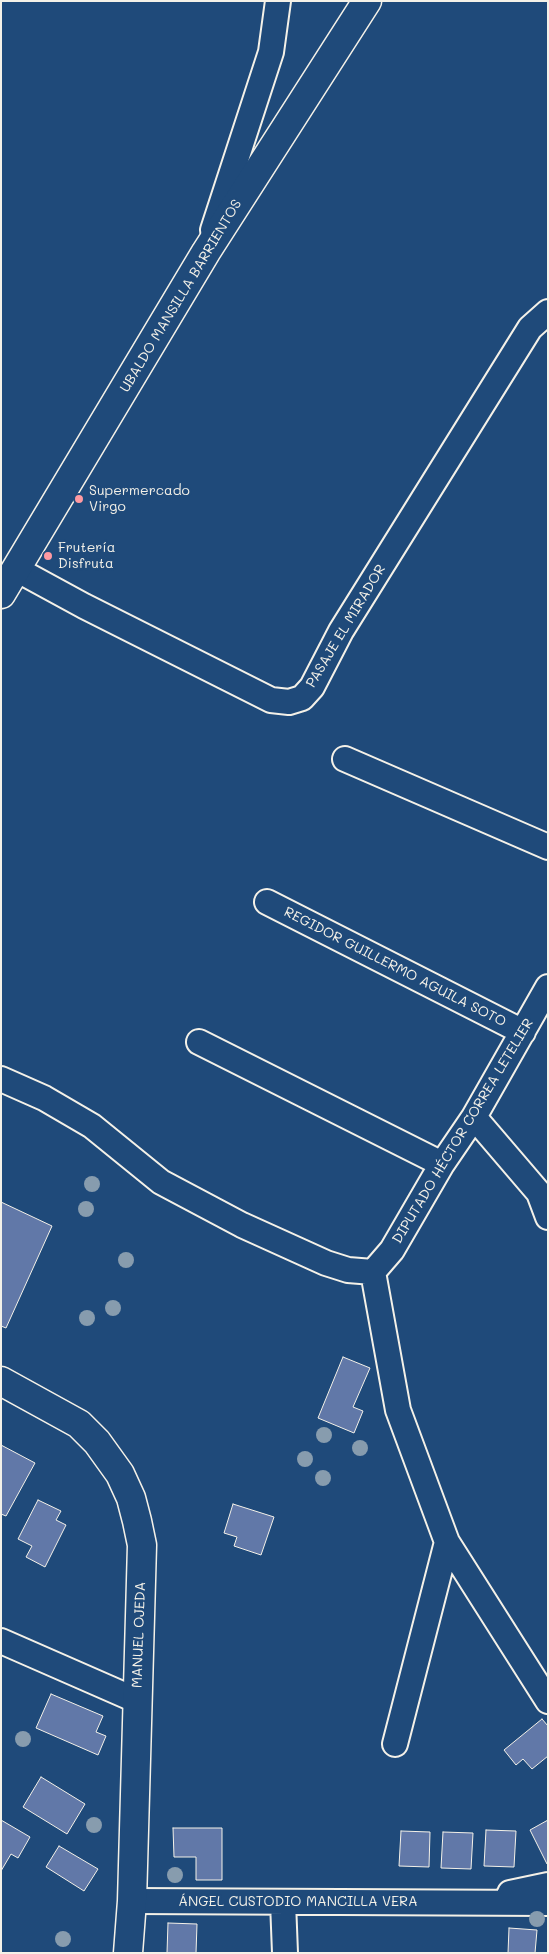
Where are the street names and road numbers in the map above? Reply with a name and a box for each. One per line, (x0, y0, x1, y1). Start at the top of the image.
street label: UBALDO MANSILLA BARRIENTOS (117, 197, 245, 395)
street label: PASAJE EL MIRADOR (303, 562, 389, 690)
street label: REGIDOR GUILLERMO AGUILA SOTO (281, 903, 509, 1031)
street label: DIPUTADO HÉCTOR CORREA LETELIER (389, 1015, 537, 1247)
street label: MANUEL OJEDA (129, 1581, 149, 1689)
street label: ÁNGEL CUSTODIO MANCILLA VERA (178, 1894, 418, 1910)

